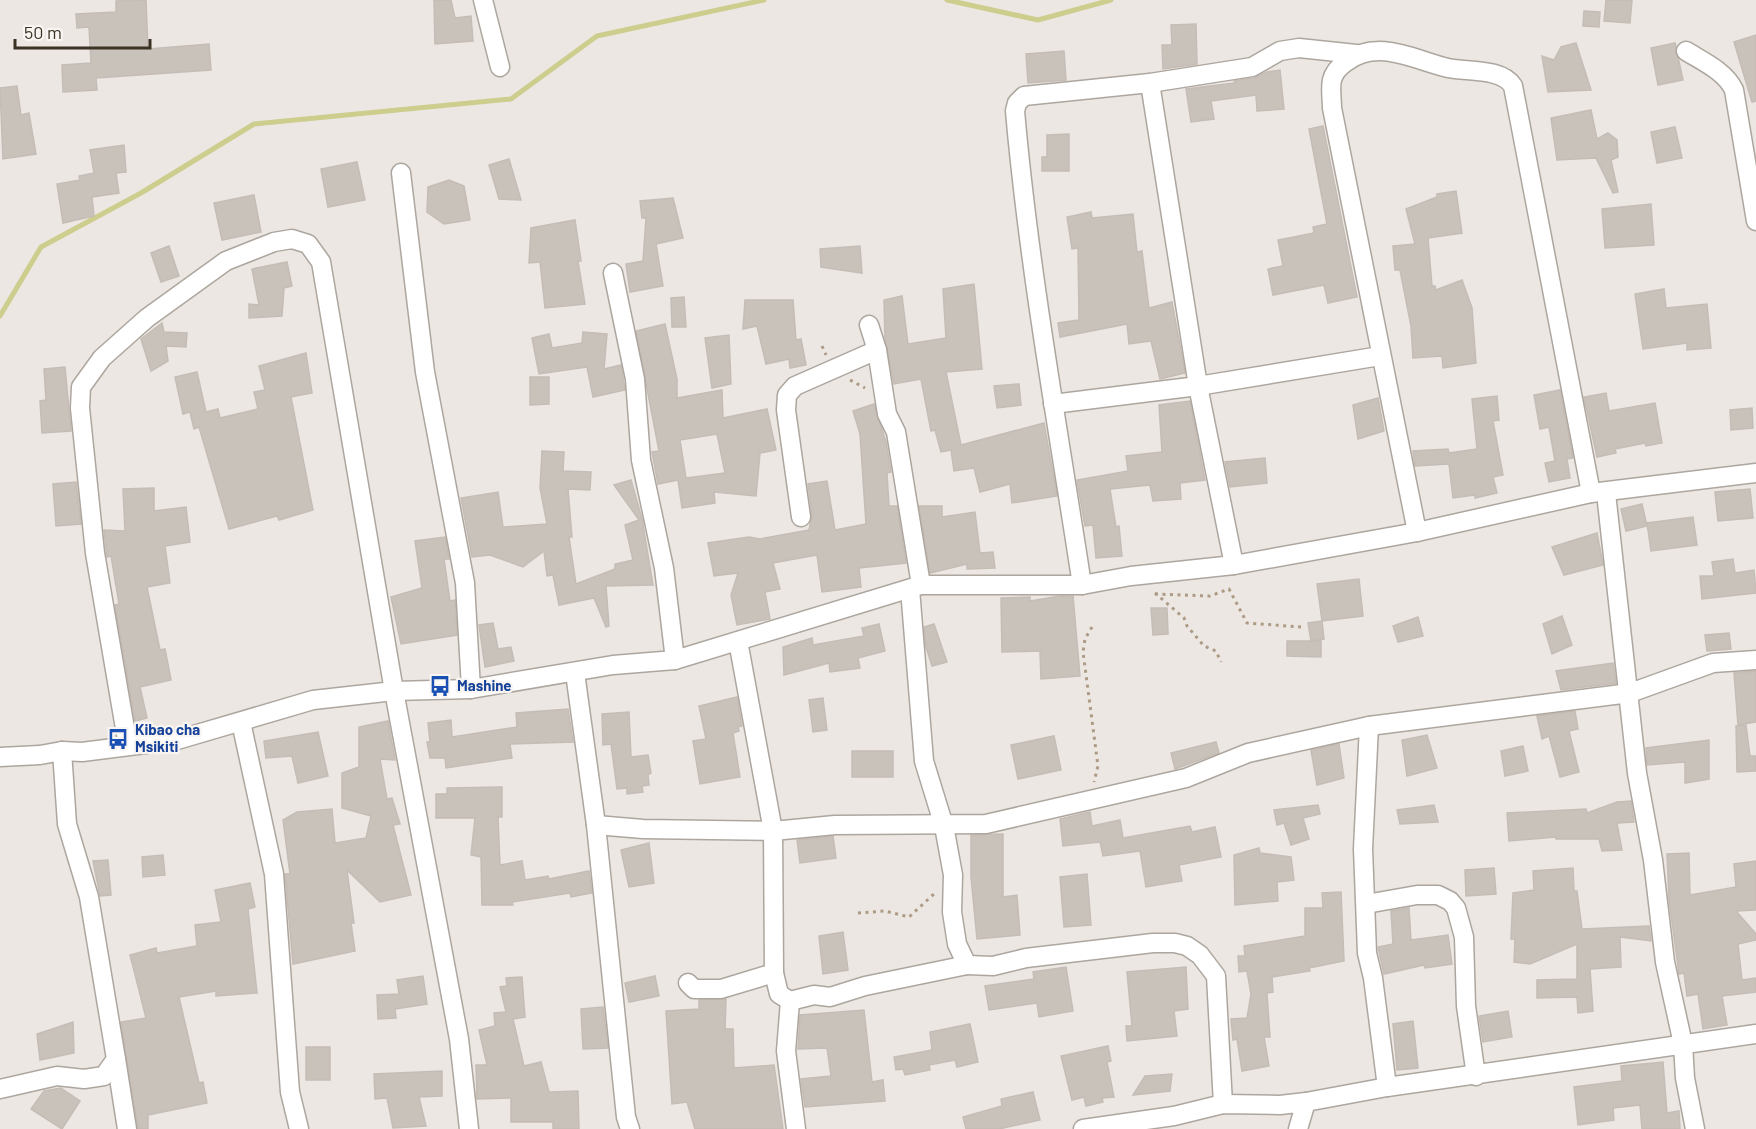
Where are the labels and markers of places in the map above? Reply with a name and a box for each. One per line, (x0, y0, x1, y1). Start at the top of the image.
bus stop icon: Mashine (428, 674, 452, 698)
place label: Mashine (457, 676, 512, 694)
place label: Kibao cha Msikiti (135, 720, 200, 755)
bus stop icon: Kibao cha Msikiti (106, 727, 130, 751)

